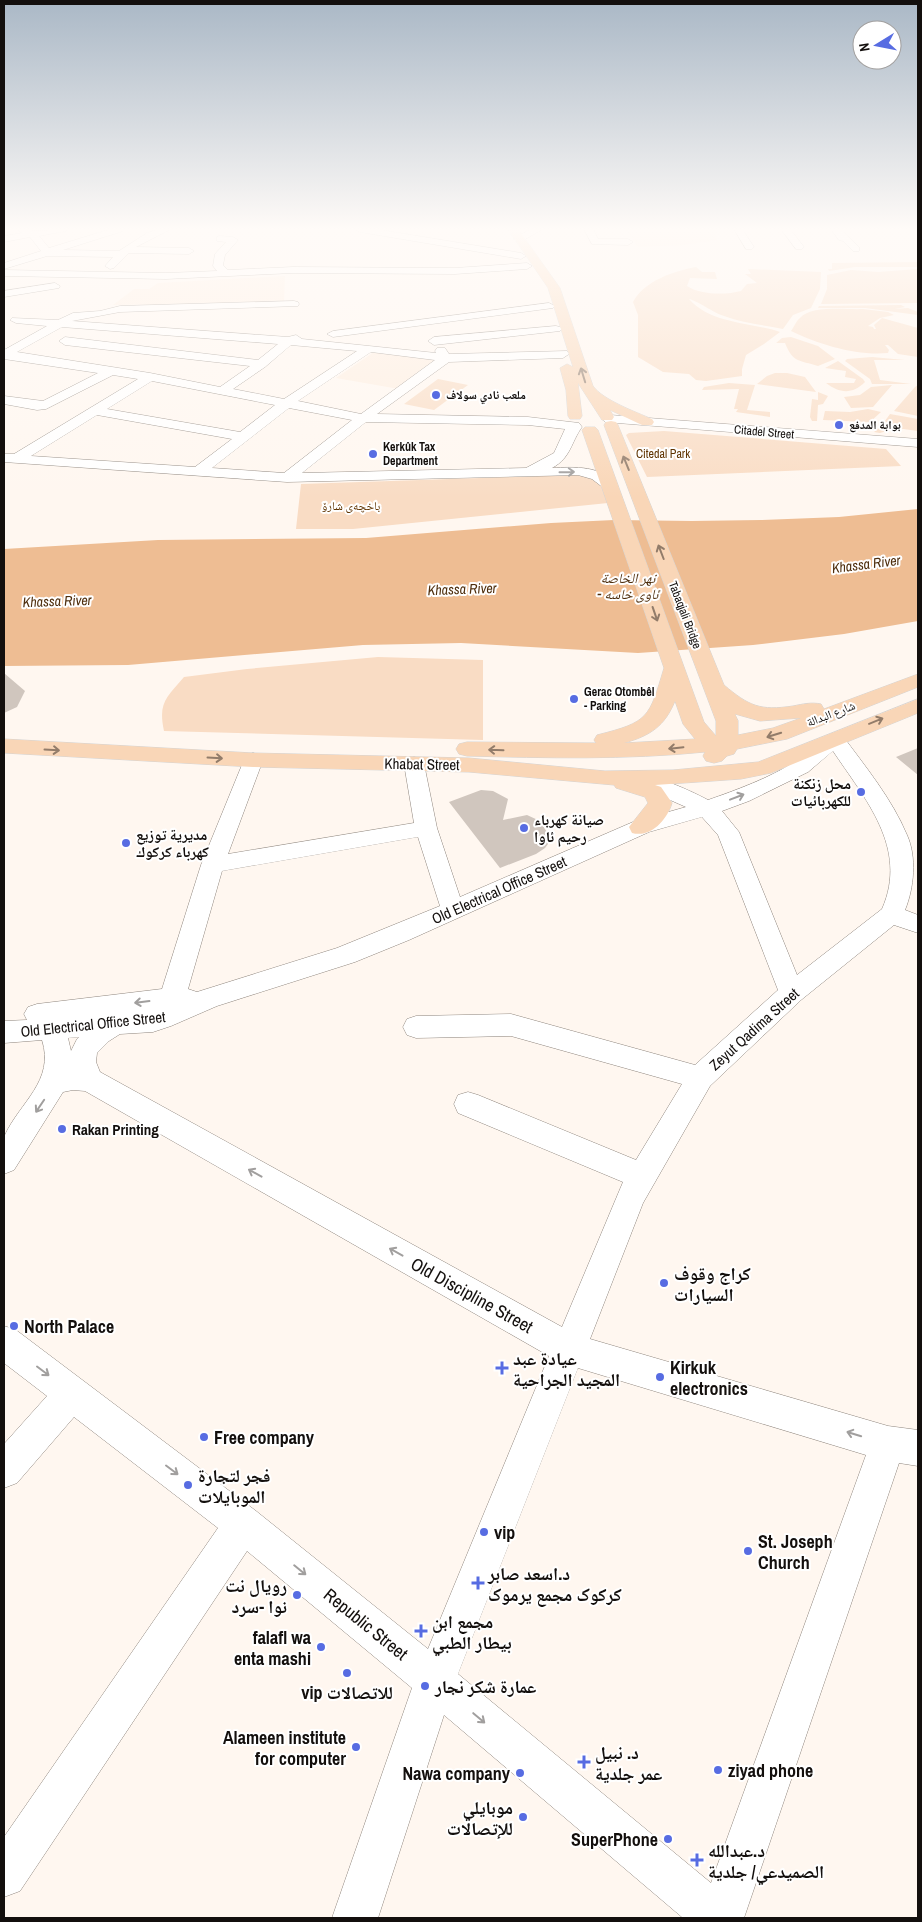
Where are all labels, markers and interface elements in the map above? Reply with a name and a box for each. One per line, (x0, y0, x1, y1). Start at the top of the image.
north arrow (852, 20, 902, 70)
text: N (855, 42, 874, 53)
one-way arrow (577, 367, 587, 383)
place label: ملعب نادي سولاف (446, 387, 526, 405)
marker: ملعب نادي سولاف (430, 389, 442, 401)
place label: بوابة المدفع (849, 417, 901, 433)
marker: بوابة المدفع (833, 419, 845, 431)
street label: Citadel Street (733, 421, 795, 443)
place label: Kerkûk Tax Department (383, 439, 438, 469)
park label: Citedal Park (636, 446, 690, 462)
marker: Kerkûk Tax Department (367, 448, 379, 460)
one-way arrow (621, 456, 630, 471)
one-way arrow (558, 467, 574, 476)
park label: باخچەی شارۆ (322, 498, 380, 514)
one-way arrow (655, 545, 665, 560)
water label: Khassa River (831, 551, 902, 577)
water label: نهر الخاصة - ئاوی خاسە (598, 569, 660, 603)
water label: Khassa River (427, 579, 498, 599)
street label: Tabaqjali Bridge (665, 579, 705, 651)
water label: Khassa River (22, 591, 93, 611)
one-way arrow (651, 606, 660, 621)
place label: Gerac Otombêl - Parking (584, 684, 655, 714)
marker: Gerac Otombêl - Parking (568, 693, 580, 705)
street label: شارع البدالة (804, 697, 858, 731)
one-way arrow (868, 716, 883, 726)
one-way arrow (767, 730, 783, 740)
one-way arrow (668, 744, 684, 753)
one-way arrow (44, 745, 60, 754)
one-way arrow (488, 745, 504, 754)
one-way arrow (206, 753, 222, 762)
street label: Khabat Street (384, 753, 460, 775)
place label: محل زنكنة للكهربائيات (791, 773, 851, 811)
marker: محل زنكنة للكهربائيات (855, 786, 867, 798)
one-way arrow (729, 792, 744, 801)
place label: صيانة كهرباء رحيم ئاوا (534, 809, 604, 847)
marker: صيانة كهرباء رحيم ئاوا (518, 822, 530, 834)
place label: مديرية توزيع كهرباء كركوك (136, 824, 209, 862)
marker: مديرية توزيع كهرباء كركوك (120, 837, 132, 849)
street label: Old Electrical Office Street (428, 851, 570, 929)
street label: Zeyut Qadima Street (705, 983, 804, 1075)
one-way arrow (135, 997, 151, 1007)
street label: Old Electrical Office Street (20, 1006, 167, 1042)
one-way arrow (35, 1099, 45, 1113)
place label: Rakan Printing (72, 1119, 159, 1140)
marker: Rakan Printing (56, 1123, 68, 1135)
one-way arrow (247, 1168, 262, 1178)
one-way arrow (390, 1247, 404, 1257)
street label: Old Discipline Street (406, 1251, 538, 1339)
place label: كراج وقوف السيارات (674, 1261, 751, 1307)
marker: كراج وقوف السيارات (658, 1277, 670, 1289)
place label: North Palace (24, 1314, 114, 1339)
marker: North Palace (8, 1320, 20, 1332)
place label: عيادة عبد المجيد الجراحية (513, 1346, 620, 1392)
place label: Kirkuk electronics (670, 1355, 748, 1401)
marker: عيادة عبد المجيد الجراحية (495, 1361, 509, 1375)
one-way arrow (36, 1366, 50, 1376)
marker: Kirkuk electronics (654, 1371, 666, 1383)
place label: Free company (214, 1425, 315, 1450)
one-way arrow (846, 1428, 862, 1438)
marker: Free company (198, 1431, 210, 1443)
place label: فجر لتجارة الموبايلات (198, 1463, 271, 1509)
one-way arrow (165, 1464, 178, 1475)
marker: فجر لتجارة الموبايلات (182, 1479, 194, 1491)
place label: vip (494, 1520, 515, 1545)
marker: vip (478, 1526, 490, 1538)
place label: St. Joseph Church (758, 1529, 833, 1575)
marker: St. Joseph Church (742, 1545, 754, 1557)
place label: د.اسعد صابر کرکوک مجمع یرموک (487, 1561, 622, 1607)
one-way arrow (293, 1564, 306, 1576)
place label: رويال نت نوا -سرد (225, 1573, 287, 1619)
marker: د.اسعد صابر کرکوک مجمع یرموک (472, 1577, 484, 1589)
street label: Republic Street (319, 1582, 413, 1666)
marker: رويال نت نوا -سرد (291, 1589, 303, 1601)
place label: مجمع ابن بيطار الطبي (432, 1609, 512, 1657)
marker: مجمع ابن بيطار الطبي (414, 1624, 428, 1638)
place label: falafl wa enta mashi (234, 1625, 312, 1671)
marker: falafl wa enta mashi (315, 1641, 327, 1653)
marker: vip للاتصالات (341, 1667, 353, 1679)
place label: عمارة شكر نجار (434, 1674, 536, 1699)
place label: vip للاتصالات (301, 1680, 393, 1705)
marker: عمارة شكر نجار (419, 1680, 431, 1692)
one-way arrow (472, 1712, 485, 1723)
place label: Alameen institute for computer (223, 1725, 346, 1771)
place label: د. نبيل عمر جلدية (595, 1740, 662, 1786)
marker: Alameen institute for computer (350, 1741, 362, 1753)
marker: د. نبيل عمر جلدية (577, 1755, 591, 1769)
place label: ziyad phone (728, 1758, 813, 1783)
place label: Nawa company (403, 1761, 511, 1786)
marker: ziyad phone (712, 1764, 724, 1776)
marker: Nawa company (514, 1767, 526, 1779)
place label: موبايلي للإتصالات (447, 1795, 513, 1841)
marker: موبايلي للإتصالات (517, 1811, 529, 1823)
place label: SuperPhone (571, 1827, 658, 1852)
marker: SuperPhone (662, 1833, 674, 1845)
place label: د.عبدالله الصميدعي/ جلدية (708, 1838, 824, 1886)
marker: د.عبدالله الصميدعي/ جلدية (690, 1853, 704, 1867)

